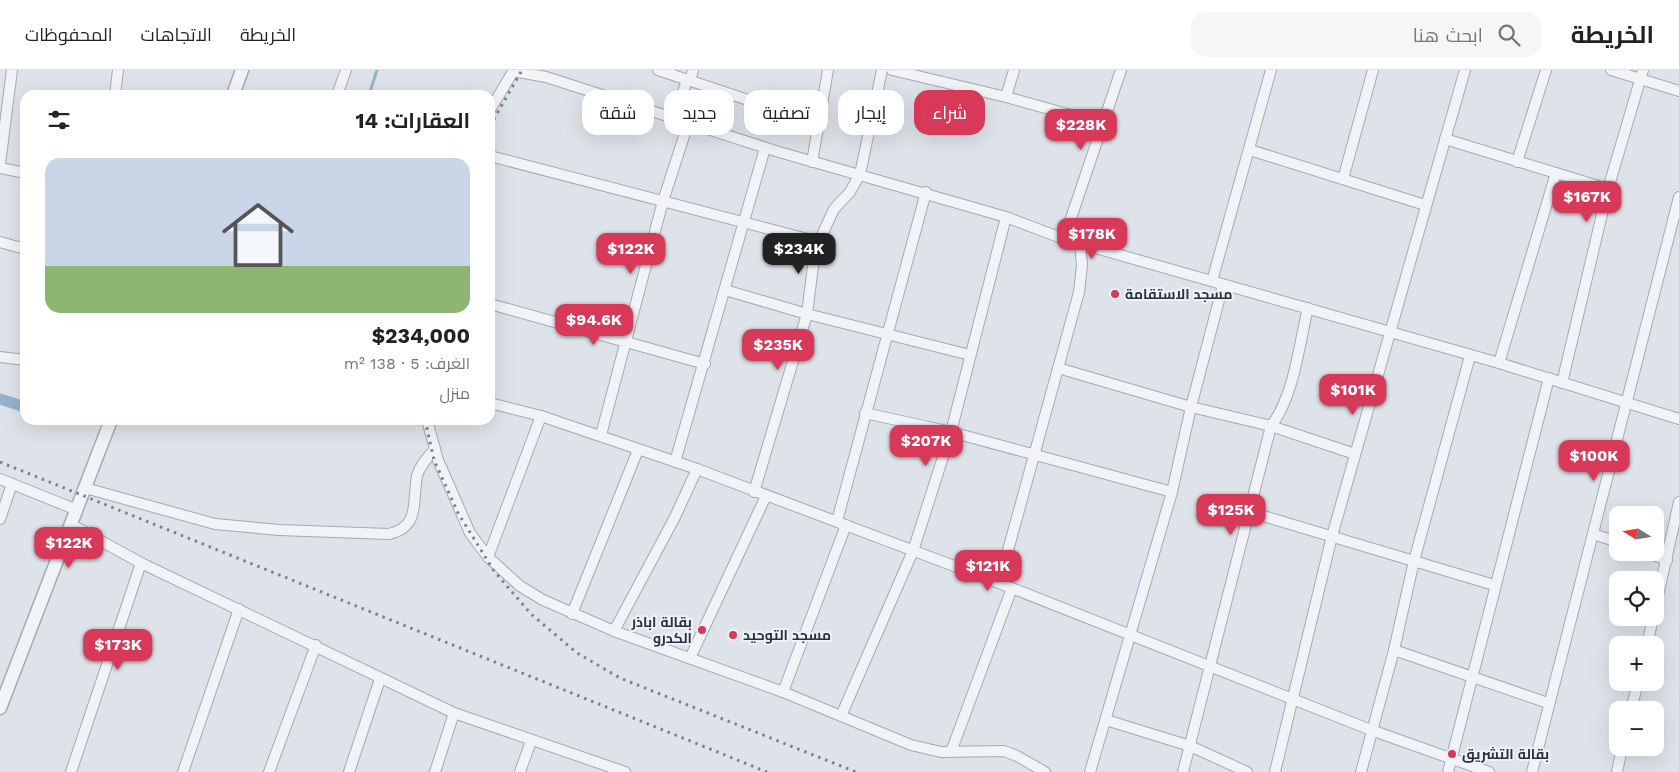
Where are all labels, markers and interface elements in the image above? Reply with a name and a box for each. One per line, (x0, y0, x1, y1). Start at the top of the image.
search box (1191, 12, 1541, 57)
icon: search (1495, 21, 1523, 49)
text: الخريطة (1571, 21, 1654, 49)
text: المحفوظات (25, 24, 113, 45)
text: الاتجاهات (141, 24, 212, 45)
text: الخريطة (240, 24, 296, 45)
text: ابحث هنا (1413, 24, 1483, 47)
chip: شقة (582, 90, 654, 135)
chip: جديد (664, 90, 734, 135)
chip: تصفية (744, 90, 828, 135)
chip: إيجار (838, 90, 904, 135)
chip: شراء (914, 90, 985, 135)
icon: filters (45, 106, 73, 134)
text: العقارات: 14 (356, 108, 470, 133)
pin: $228K (1046, 108, 1116, 151)
text: $228K (1056, 115, 1106, 134)
pin: $167K (1552, 180, 1622, 223)
text: $167K (1563, 187, 1611, 206)
icon: home (213, 190, 303, 280)
pin: $178K (1057, 218, 1127, 260)
text: $178K (1068, 224, 1116, 243)
pin: $122K (596, 232, 666, 275)
pin: $234K (764, 232, 834, 275)
text: $122K (607, 239, 655, 258)
text: $234K (774, 239, 824, 258)
place label: مسجد الاستقامة (1125, 286, 1233, 302)
marker: مسجد الاستقامة (1109, 288, 1121, 300)
pin: $94.6K (553, 304, 635, 346)
text: $94.6K (566, 310, 622, 329)
text: $234,000 (372, 323, 470, 348)
pin: $235K (743, 328, 813, 371)
text: $235K (753, 335, 803, 354)
text: الغرف: 5 · 138 m² (344, 354, 470, 373)
pin: $101K (1318, 374, 1388, 416)
text: $101K (1330, 380, 1376, 399)
text: منزل (440, 384, 470, 403)
pin: $207K (891, 424, 961, 467)
text: $207K (901, 431, 951, 450)
pin: $100K (1559, 440, 1629, 482)
text: $100K (1570, 446, 1618, 465)
pin: $125K (1196, 494, 1266, 536)
text: $125K (1207, 500, 1255, 519)
north arrow (1609, 506, 1664, 561)
map controls (1609, 506, 1664, 756)
pin: $122K (34, 526, 104, 569)
text: $122K (45, 533, 93, 552)
pin: $121K (953, 550, 1023, 592)
text: $121K (966, 556, 1010, 575)
button: locate (1609, 571, 1664, 626)
place label: بقالة اباذر الكدرو (631, 614, 692, 647)
marker: بقالة اباذر الكدرو (696, 624, 708, 636)
place label: مسجد التوحيد (743, 627, 831, 644)
pin: $173K (83, 628, 153, 671)
marker: مسجد التوحيد (727, 629, 739, 641)
text: $173K (94, 635, 142, 654)
button: + (1609, 636, 1664, 691)
button: − (1609, 701, 1664, 756)
place label: بقالة التشريق (1462, 746, 1549, 763)
marker: بقالة التشريق (1446, 748, 1458, 760)

